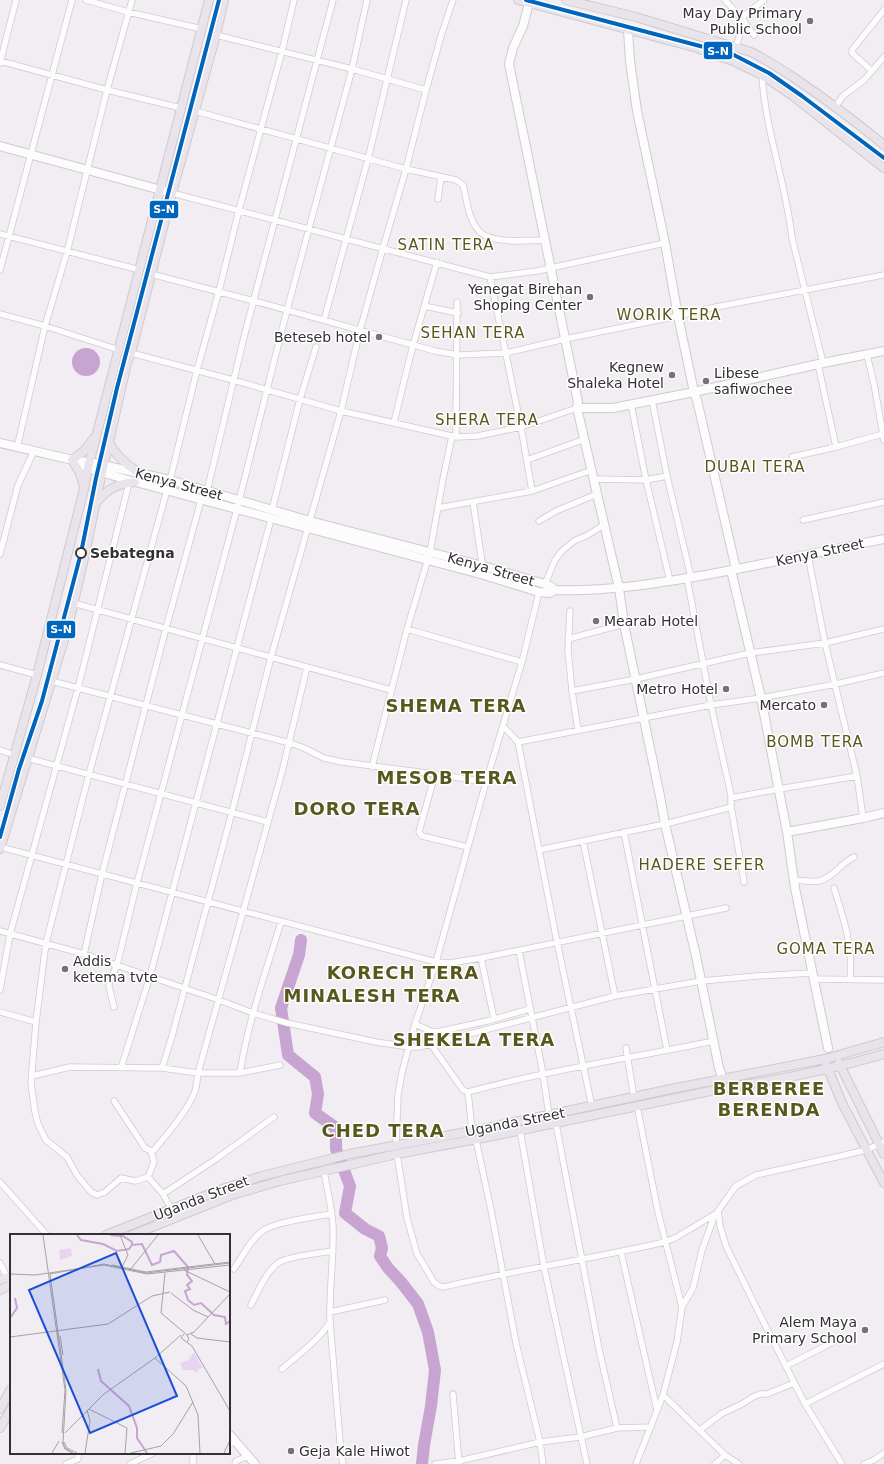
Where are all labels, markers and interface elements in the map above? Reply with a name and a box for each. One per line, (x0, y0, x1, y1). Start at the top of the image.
place label: May Day Primary Public School (682, 5, 802, 37)
marker: May Day Primary Public School (805, 16, 815, 26)
line badge: S-N (703, 41, 733, 60)
text: S-N (707, 45, 729, 58)
line badge: S-N (149, 200, 179, 219)
text: S-N (153, 203, 175, 216)
district label: SATIN TERA (397, 236, 495, 254)
place label: Yenegat Birehan Shoping Center (467, 281, 582, 313)
marker: Yenegat Birehan Shoping Center (585, 292, 595, 302)
district label: WORIK TERA (617, 306, 721, 324)
district label: SEHAN TERA (420, 324, 526, 342)
place label: Beteseb hotel (274, 329, 371, 345)
marker: Beteseb hotel (374, 332, 384, 342)
place label: Kegnew Shaleka Hotel (567, 359, 664, 391)
place label: Libese safiwochee (714, 365, 793, 397)
marker: Kegnew Shaleka Hotel (667, 370, 677, 380)
marker: Libese safiwochee (701, 376, 711, 386)
district label: SHERA TERA (435, 411, 539, 429)
district label: DUBAI TERA (705, 458, 806, 476)
street label: Kenya Street (134, 465, 225, 503)
street label: Kenya Street (774, 535, 866, 569)
place label: Sebategna (90, 545, 175, 561)
marker: Sebategna (75, 547, 87, 559)
street label: Kenya Street (446, 549, 537, 589)
place label: Mearab Hotel (604, 613, 698, 629)
marker: Mearab Hotel (591, 616, 601, 626)
line badge: S-N (46, 620, 76, 639)
text: S-N (50, 623, 72, 636)
place label: Metro Hotel (636, 681, 718, 697)
marker: Metro Hotel (721, 684, 731, 694)
district label: SHEMA TERA (386, 695, 526, 716)
place label: Mercato (760, 697, 816, 713)
marker: Mercato (819, 700, 829, 710)
district label: BOMB TERA (766, 733, 864, 751)
district label: MESOB TERA (377, 767, 517, 788)
district label: DORO TERA (293, 798, 421, 819)
district label: HADERE SEFER (639, 856, 765, 874)
district label: GOMA TERA (776, 940, 876, 958)
place label: Addis ketema tvte (73, 953, 158, 985)
district label: KORECH TERA (327, 962, 479, 983)
marker: Addis ketema tvte (60, 964, 70, 974)
district label: MINALESH TERA (283, 985, 461, 1006)
district label: SHEKELA TERA (393, 1029, 555, 1050)
district label: BERBEREE BERENDA (713, 1078, 825, 1120)
street label: Uganda Street (464, 1104, 567, 1139)
district label: CHED TERA (321, 1120, 445, 1141)
street label: Uganda Street (151, 1172, 252, 1224)
inset map (10, 1234, 230, 1454)
place label: Alem Maya Primary School (752, 1314, 857, 1346)
marker: Alem Maya Primary School (860, 1325, 870, 1335)
place label: Geja Kale Hiwot (299, 1443, 410, 1459)
marker: Geja Kale Hiwot (286, 1446, 296, 1456)

